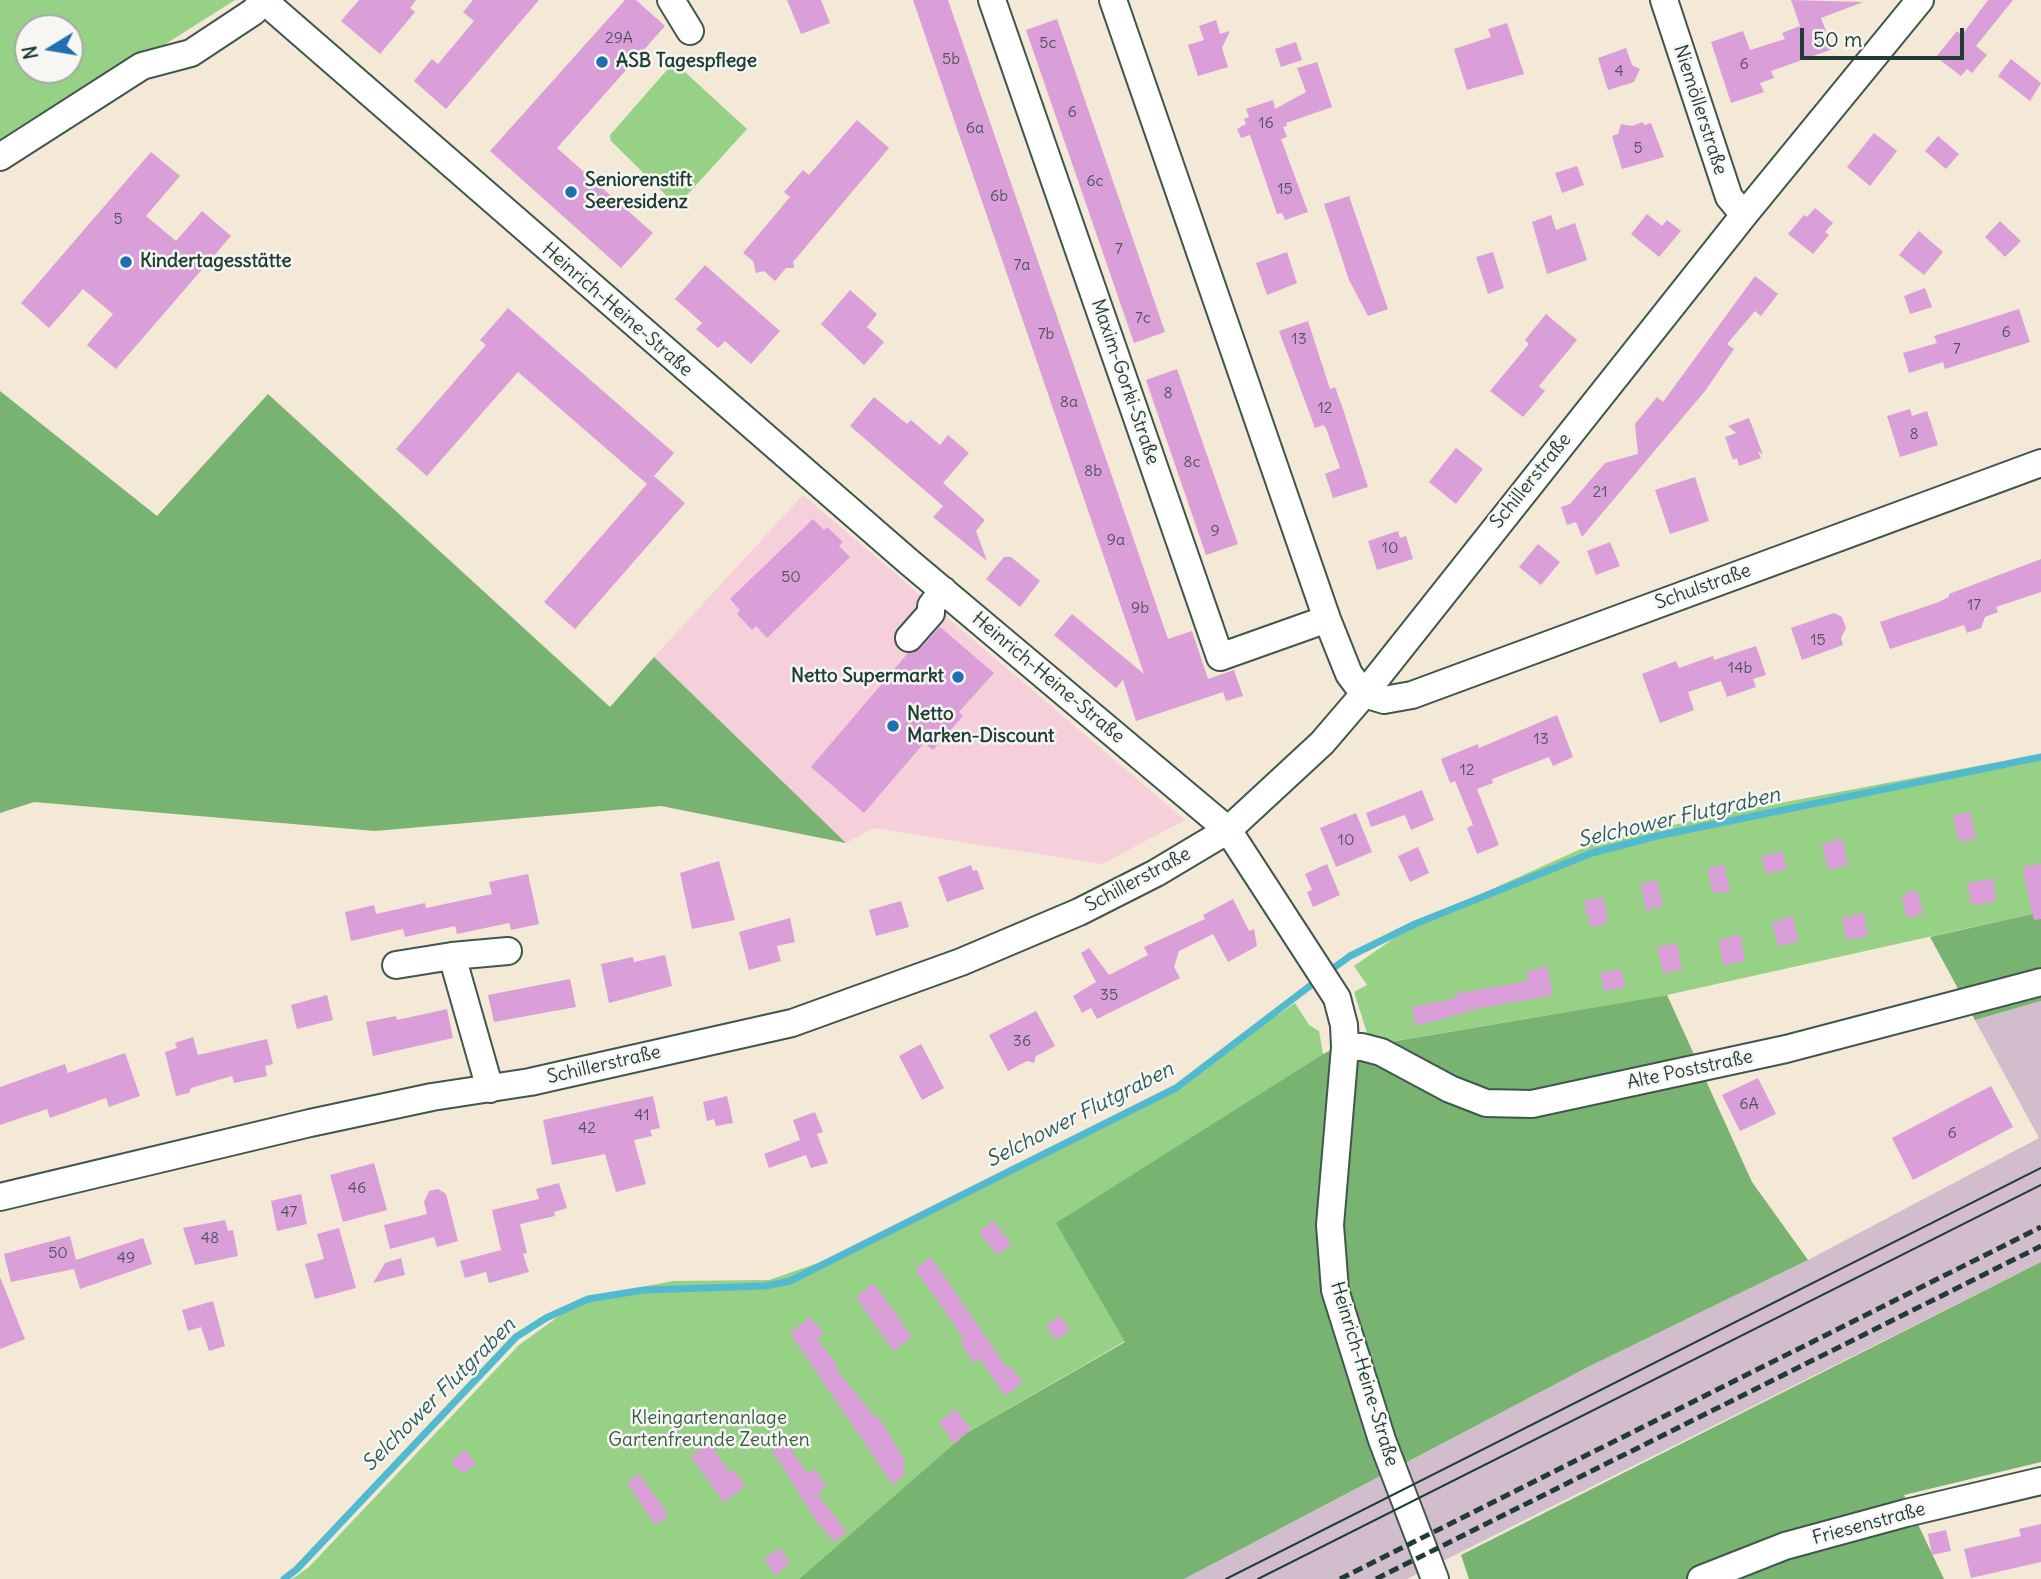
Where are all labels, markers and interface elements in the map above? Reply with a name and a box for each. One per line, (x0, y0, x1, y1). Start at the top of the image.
north arrow (14, 14, 84, 84)
scale bar (1803, 14, 1968, 58)
text: 50 m (1813, 26, 1862, 53)
house number: 29A (605, 28, 633, 48)
house number: 5c (1039, 33, 1057, 53)
street label: Niemöllerstraße (1668, 42, 1732, 178)
text: N (17, 44, 43, 61)
house number: 5b (942, 49, 960, 69)
place label: ASB Tagespflege (616, 51, 757, 73)
marker: ASB Tagespflege (594, 54, 610, 70)
house number: 6 (1739, 54, 1749, 74)
house number: 4 (1614, 61, 1624, 81)
house number: 6 (1067, 102, 1077, 122)
house number: 16 (1258, 113, 1274, 133)
house number: 6a (966, 118, 984, 138)
house number: 5 (1633, 138, 1643, 158)
place label: Seniorenstift Seeresidenz (585, 170, 692, 214)
house number: 6c (1086, 171, 1104, 191)
house number: 15 (1277, 179, 1293, 199)
marker: Seniorenstift Seeresidenz (563, 184, 579, 200)
house number: 6b (990, 186, 1008, 206)
house number: 5 (113, 209, 123, 229)
street label: Heinrich-Heine-Straße (537, 238, 697, 382)
house number: 7 (1115, 239, 1123, 259)
place label: Kindertagesstätte (140, 251, 291, 273)
marker: Kindertagesstätte (118, 254, 134, 270)
house number: 7a (1014, 255, 1030, 275)
street label: Maxim-Gorki-Straße (1086, 296, 1164, 468)
house number: 7c (1135, 308, 1151, 328)
house number: 6 (2001, 322, 2011, 342)
house number: 7b (1038, 324, 1054, 344)
house number: 13 (1291, 329, 1307, 349)
house number: 7 (1953, 339, 1961, 359)
house number: 8 (1163, 383, 1173, 403)
house number: 8a (1060, 392, 1078, 412)
house number: 12 (1317, 398, 1333, 418)
house number: 8 (1909, 424, 1919, 444)
street label: Schillerstraße (1486, 429, 1576, 533)
house number: 8c (1183, 452, 1201, 472)
house number: 8b (1084, 461, 1102, 481)
house number: 21 (1592, 482, 1608, 502)
house number: 9 (1210, 521, 1220, 541)
house number: 9a (1107, 530, 1125, 550)
house number: 10 (1382, 538, 1398, 558)
street label: Schulstraße (1652, 559, 1754, 615)
house number: 50 (781, 567, 801, 587)
house number: 17 (1967, 595, 1981, 615)
house number: 9b (1131, 598, 1149, 618)
street label: Heinrich-Heine-Straße (967, 608, 1129, 748)
house number: 15 (1810, 630, 1826, 650)
house number: 14b (1728, 658, 1752, 678)
place label: Netto Supermarkt (791, 666, 944, 688)
marker: Netto Supermarkt (950, 669, 966, 685)
place label: Netto Marken-Discount (907, 704, 1054, 748)
marker: Netto Marken-Discount (885, 718, 901, 734)
house number: 13 (1533, 729, 1549, 749)
house number: 12 (1459, 760, 1475, 780)
water label: Selchower Flutgraben (1575, 782, 1783, 854)
house number: 10 (1338, 830, 1354, 850)
street label: Schillerstraße (1081, 843, 1195, 917)
house number: 35 (1100, 985, 1118, 1005)
house number: 36 (1013, 1031, 1031, 1051)
street label: Schillerstraße (545, 1041, 663, 1089)
street label: Alte Poststraße (1625, 1046, 1755, 1094)
water label: Selchower Flutgraben (982, 1057, 1178, 1173)
house number: 6A (1739, 1094, 1759, 1114)
house number: 41 (634, 1105, 650, 1125)
house number: 42 (578, 1118, 596, 1138)
house number: 6 (1947, 1123, 1957, 1143)
house number: 46 (348, 1178, 366, 1198)
house number: 47 (281, 1202, 297, 1222)
house number: 48 (201, 1228, 219, 1248)
house number: 50 (48, 1243, 68, 1263)
house number: 49 (117, 1248, 135, 1268)
street label: Heinrich-Heine-Straße (1325, 1279, 1403, 1469)
water label: Selchower Flutgraben (357, 1313, 521, 1477)
park label: Kleingartenanlage Gartenfreunde Zeuthen (608, 1408, 810, 1452)
street label: Friesenstraße (1810, 1498, 1928, 1550)

